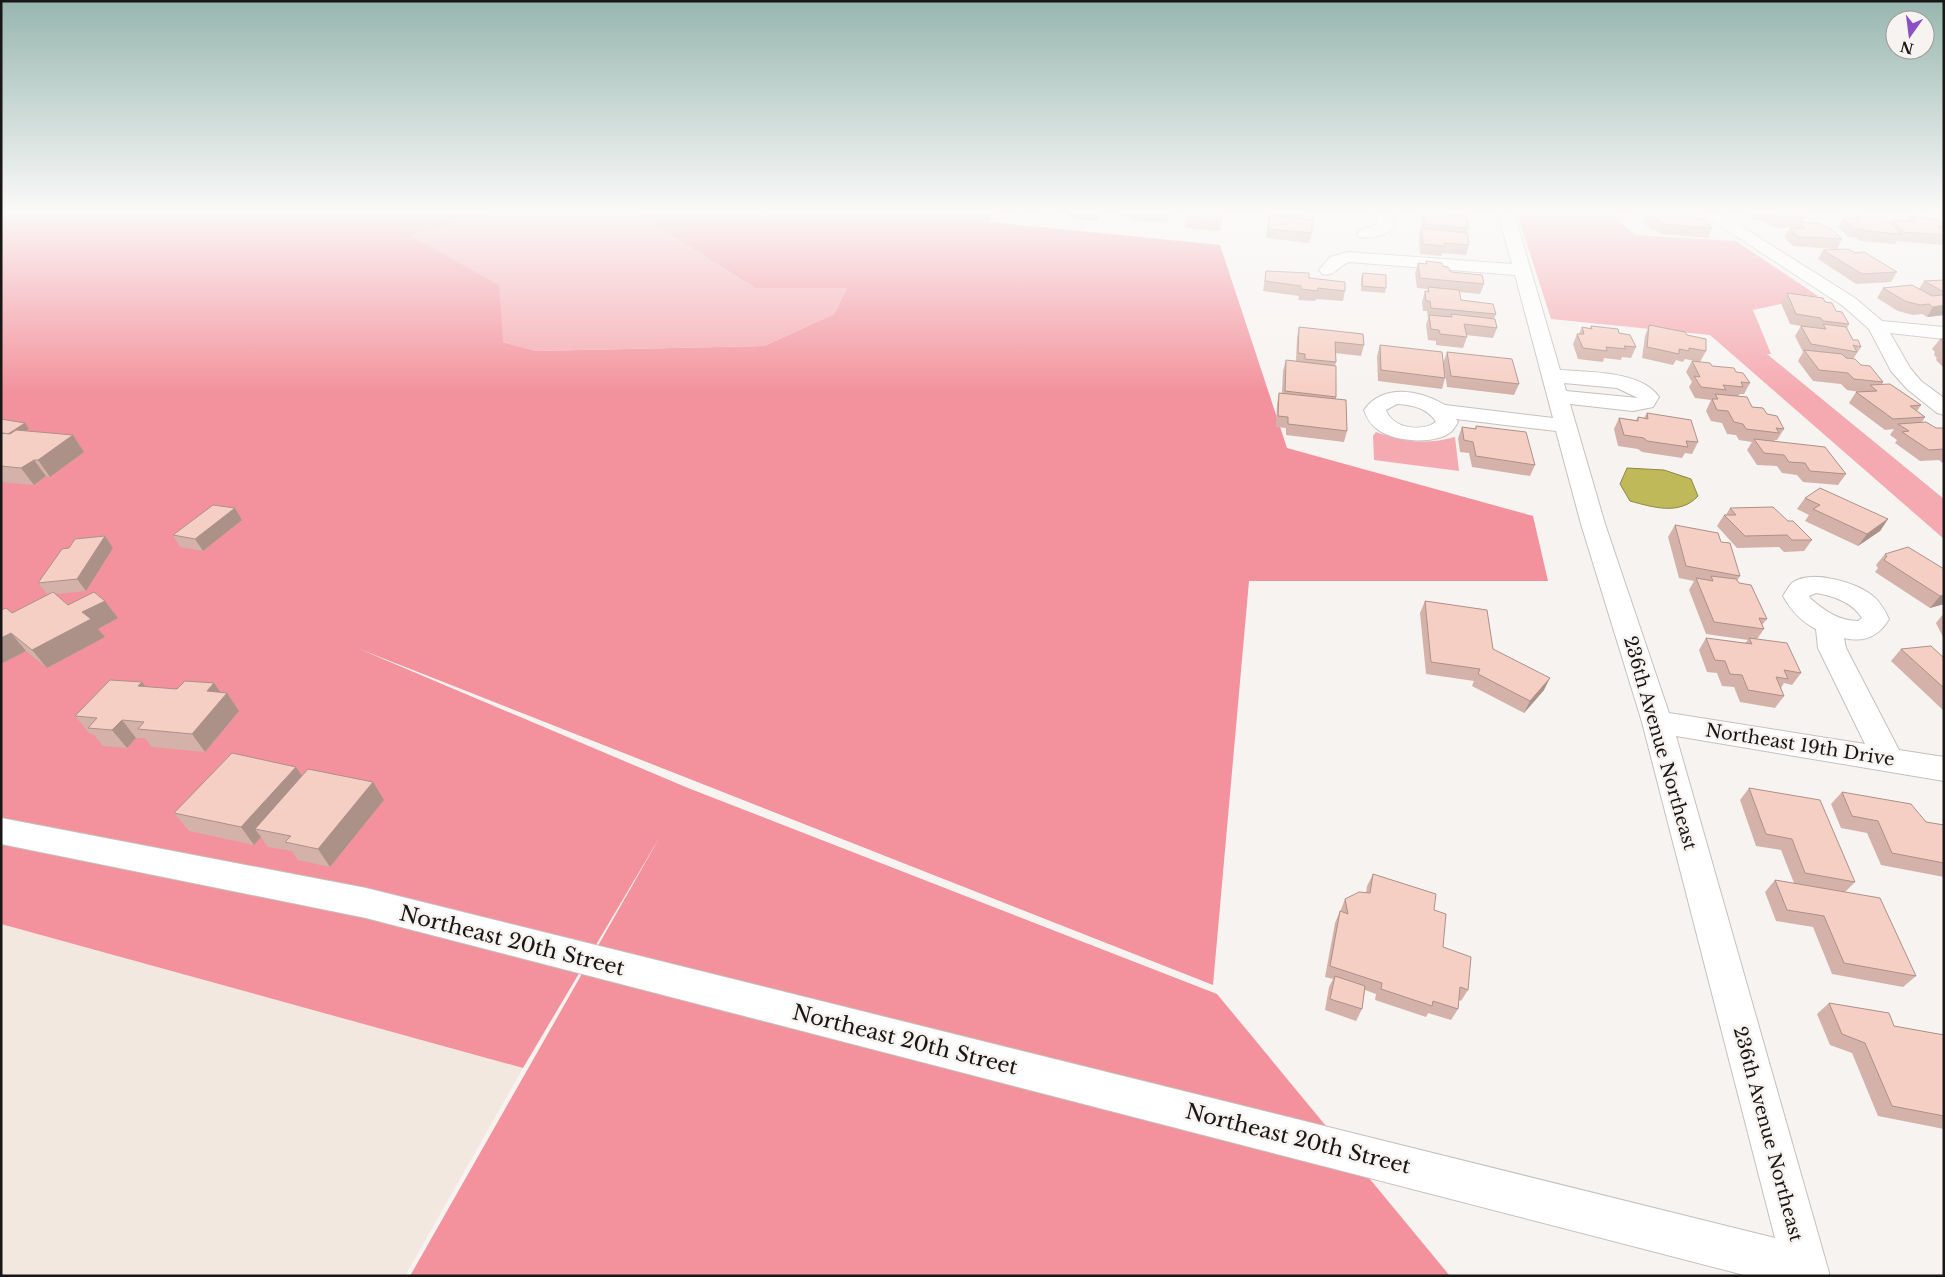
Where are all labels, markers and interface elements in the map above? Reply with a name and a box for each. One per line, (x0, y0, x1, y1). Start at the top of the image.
north arrow (1885, 10, 1935, 60)
text: N (1898, 37, 1915, 58)
street label: 236th Avenue Northeast (1619, 633, 1701, 853)
street label: Northeast 19th Drive (1704, 719, 1896, 771)
street label: Northeast 20th Street (397, 900, 627, 982)
street label: Northeast 20th Street (790, 999, 1020, 1081)
street label: 236th Avenue Northeast (1729, 1024, 1807, 1244)
street label: Northeast 20th Street (1183, 1098, 1413, 1180)

